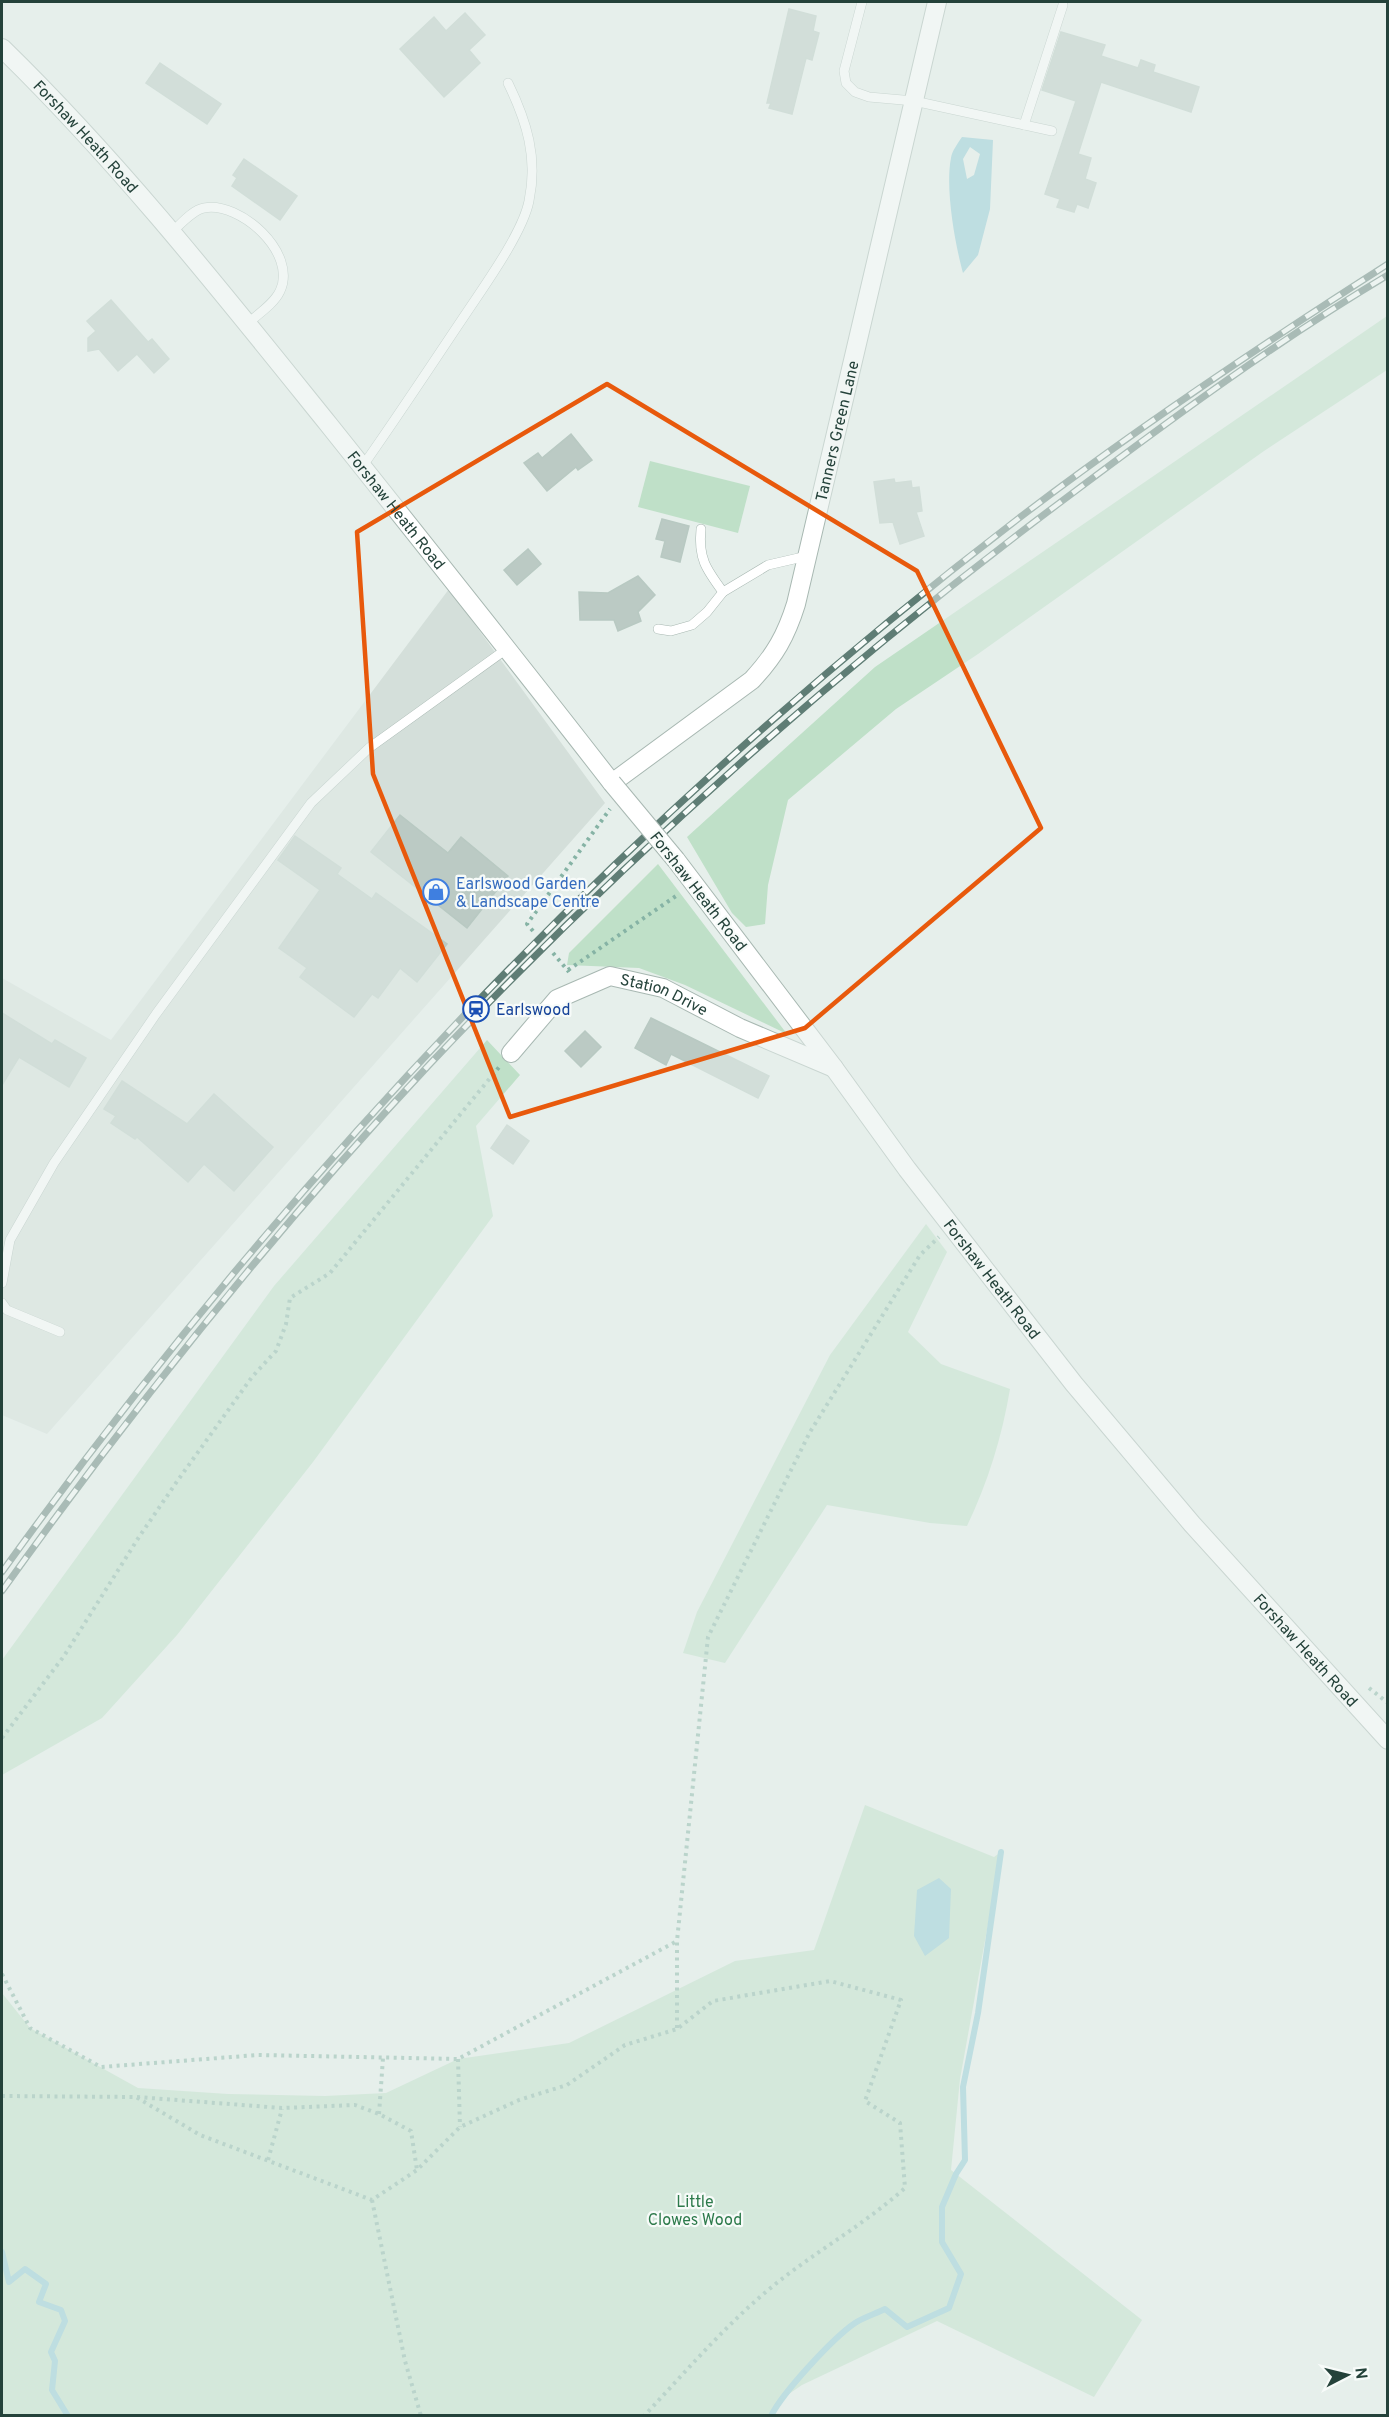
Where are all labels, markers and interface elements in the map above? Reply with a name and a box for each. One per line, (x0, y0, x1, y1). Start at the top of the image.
street label: Forshaw Heath Road (28, 77, 142, 198)
street label: Tanners Green Lane (812, 359, 865, 504)
street label: Forshaw Heath Road (342, 448, 449, 575)
street label: Forshaw Heath Road (645, 828, 750, 956)
place label: Earlswood Garden & Landscape Centre (456, 875, 600, 913)
shop icon: Earlswood Garden & Landscape Centre (421, 877, 451, 907)
street label: Station Drive (618, 971, 711, 1021)
station icon: Earlswood (461, 994, 491, 1024)
place label: Earlswood (496, 1001, 570, 1021)
street label: Forshaw Heath Road (938, 1216, 1044, 1344)
street label: Forshaw Heath Road (1248, 1590, 1361, 1712)
park label: Little Clowes Wood (648, 2193, 742, 2231)
north arrow (1317, 2345, 1377, 2405)
text: N (1349, 2366, 1371, 2380)

